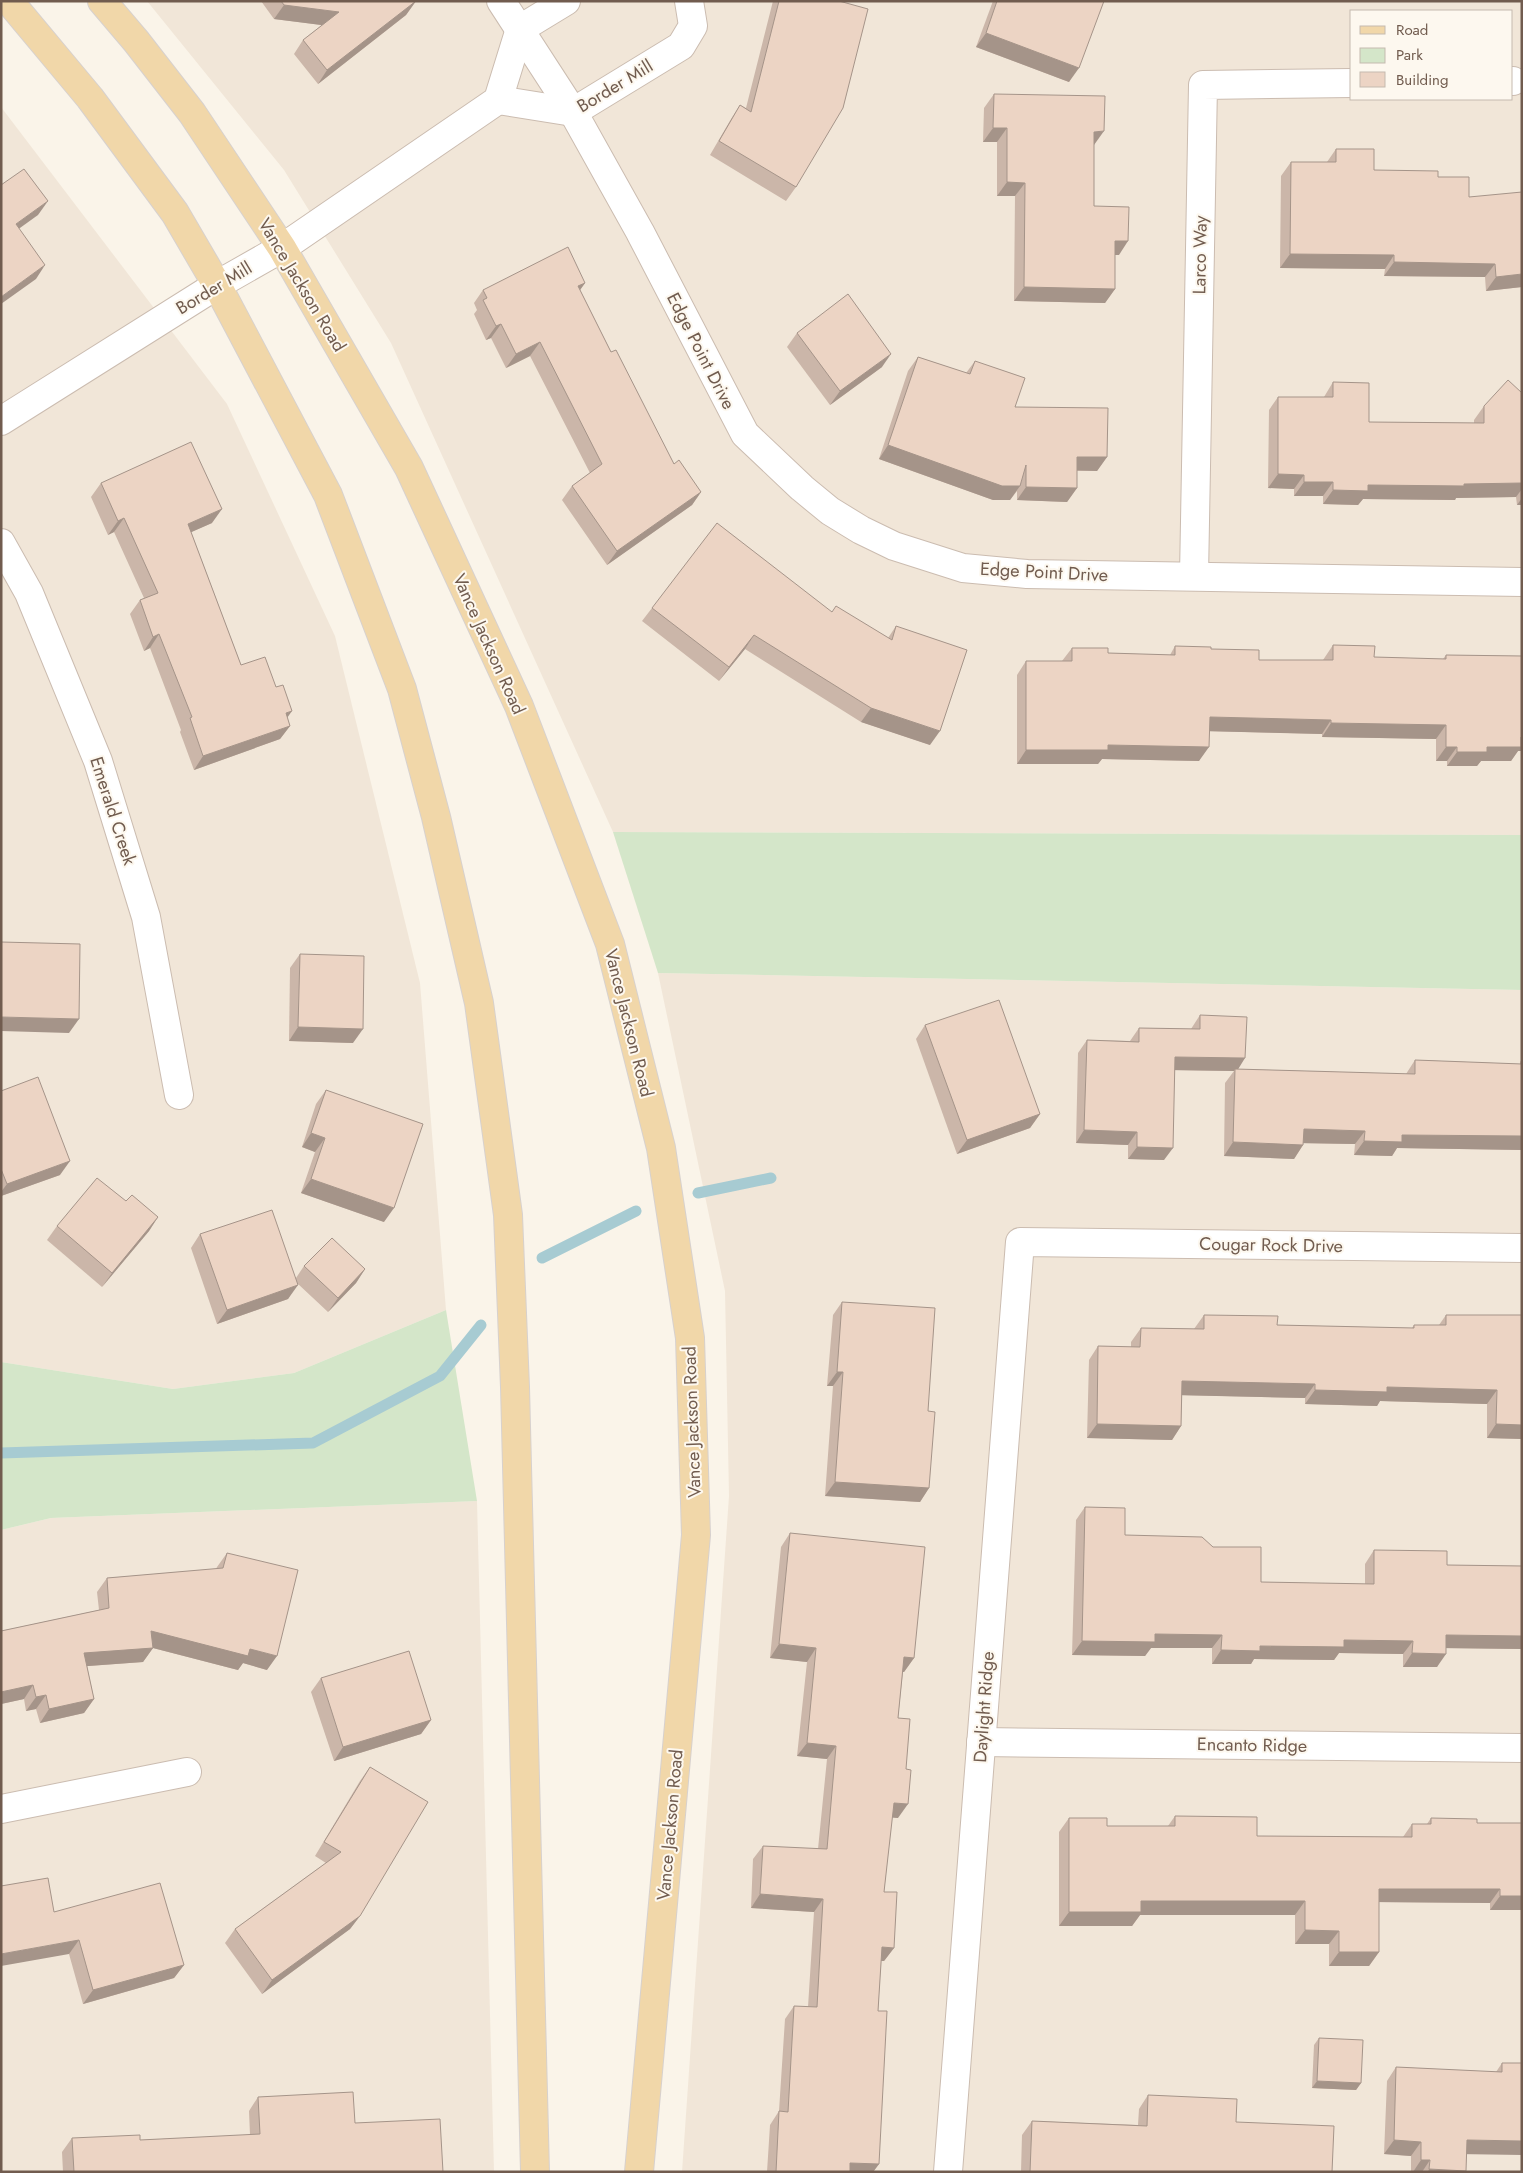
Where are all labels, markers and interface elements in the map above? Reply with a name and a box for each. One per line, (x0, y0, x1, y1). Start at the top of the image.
legend (1350, 10, 1513, 100)
text: Road (1396, 19, 1428, 41)
text: Park (1396, 44, 1423, 66)
street label: Border Mill (572, 53, 658, 119)
text: Building (1396, 69, 1448, 91)
street label: Vance Jackson Road (252, 213, 352, 357)
street label: Larco Way (1186, 215, 1214, 295)
street label: Border Mill (171, 255, 257, 321)
street label: Edge Point Drive (660, 288, 742, 414)
street label: Edge Point Drive (979, 556, 1109, 588)
street label: Vance Jackson Road (446, 569, 532, 719)
street label: Emerald Creek (83, 753, 143, 869)
street label: Vance Jackson Road (598, 946, 660, 1100)
street label: Cougar Rock Drive (1199, 1231, 1343, 1259)
street label: Vance Jackson Road (676, 1346, 708, 1498)
street label: Daylight Ridge (967, 1650, 1001, 1764)
street label: Encanto Ridge (1197, 1731, 1307, 1759)
street label: Vance Jackson Road (650, 1748, 690, 1902)

